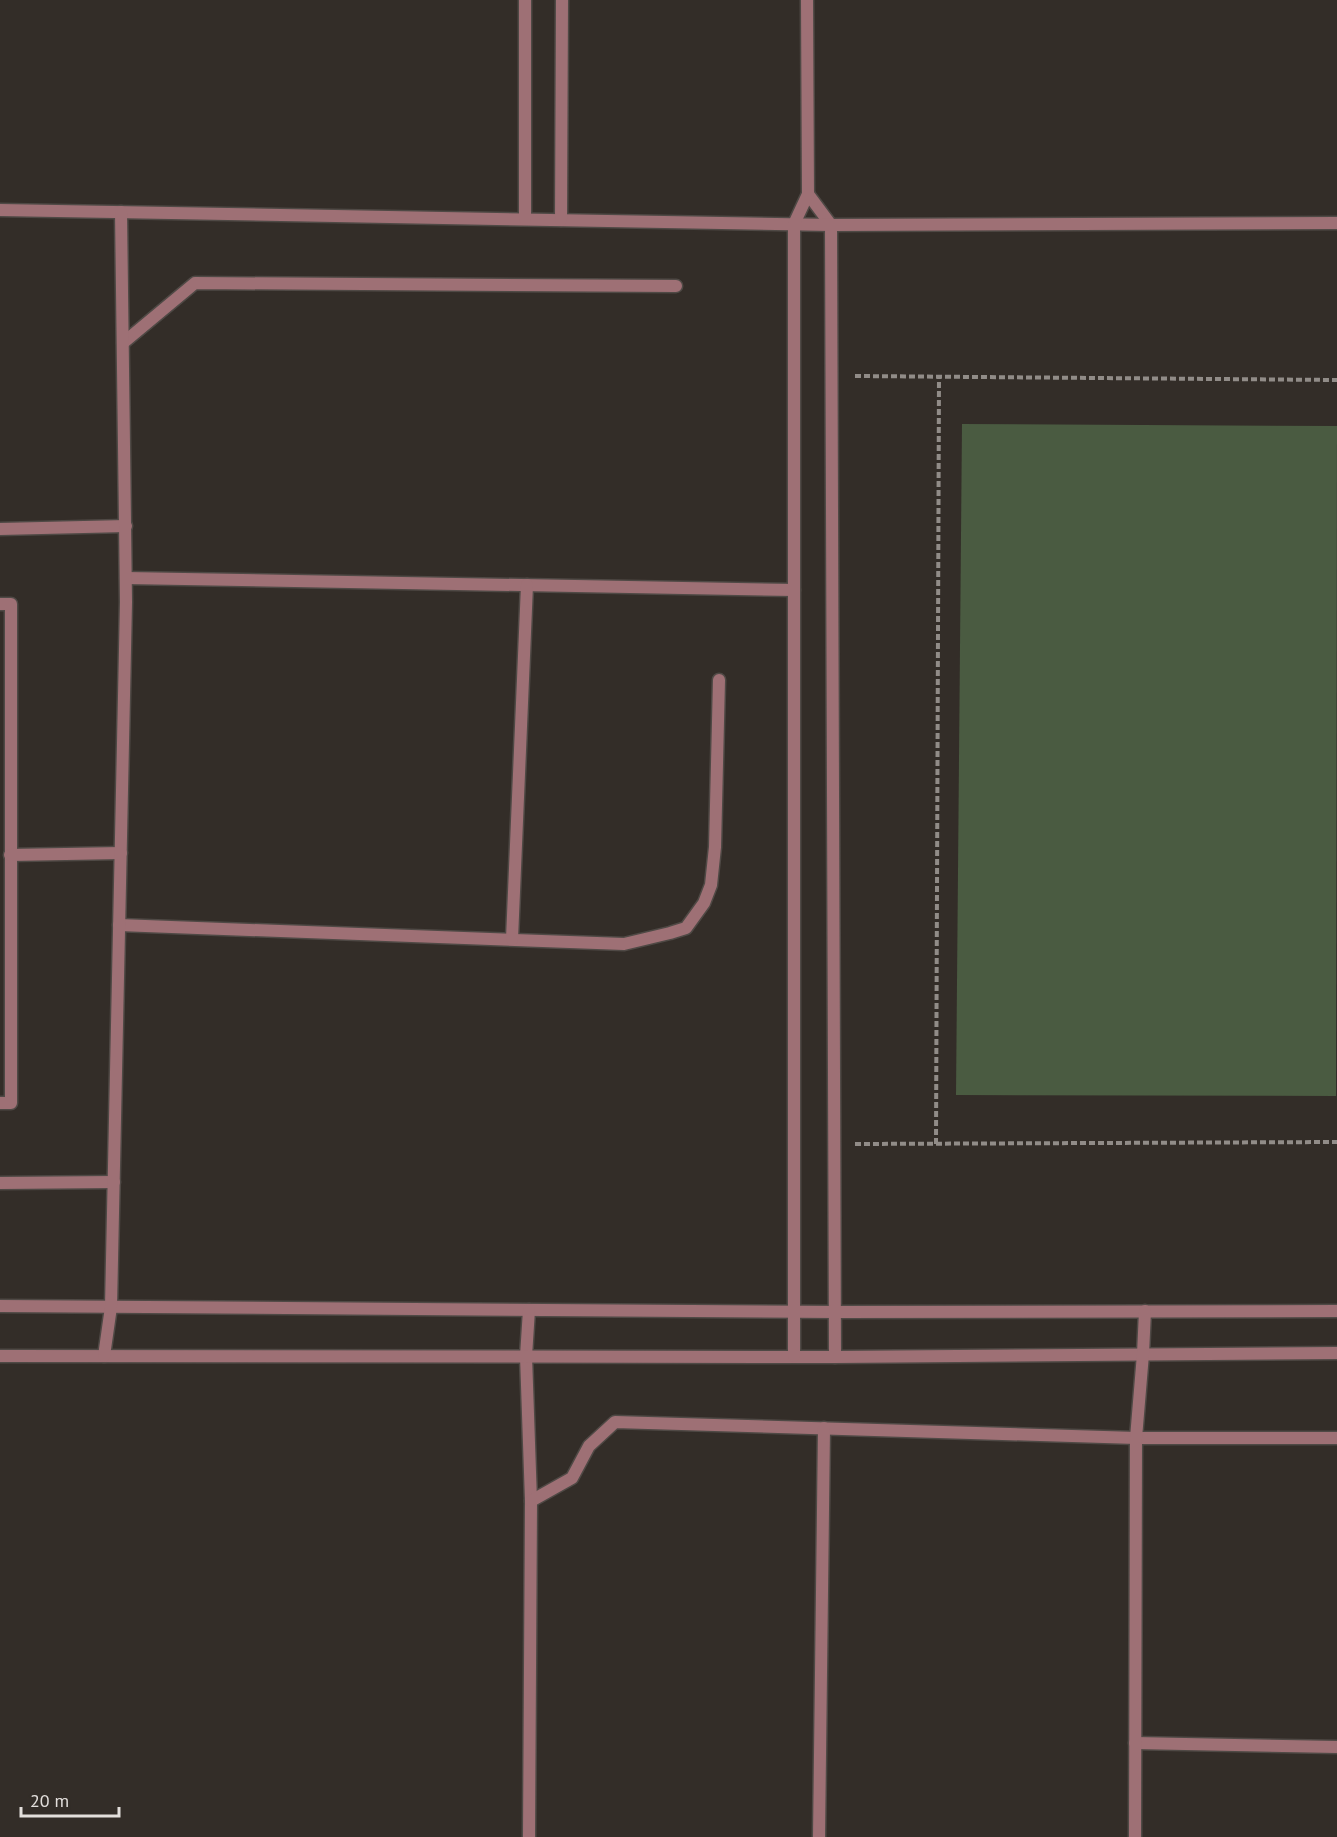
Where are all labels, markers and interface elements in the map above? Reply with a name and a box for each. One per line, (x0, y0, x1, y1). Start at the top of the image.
scale bar (21, 1780, 118, 1818)
text: 20 m (30, 1789, 69, 1812)

